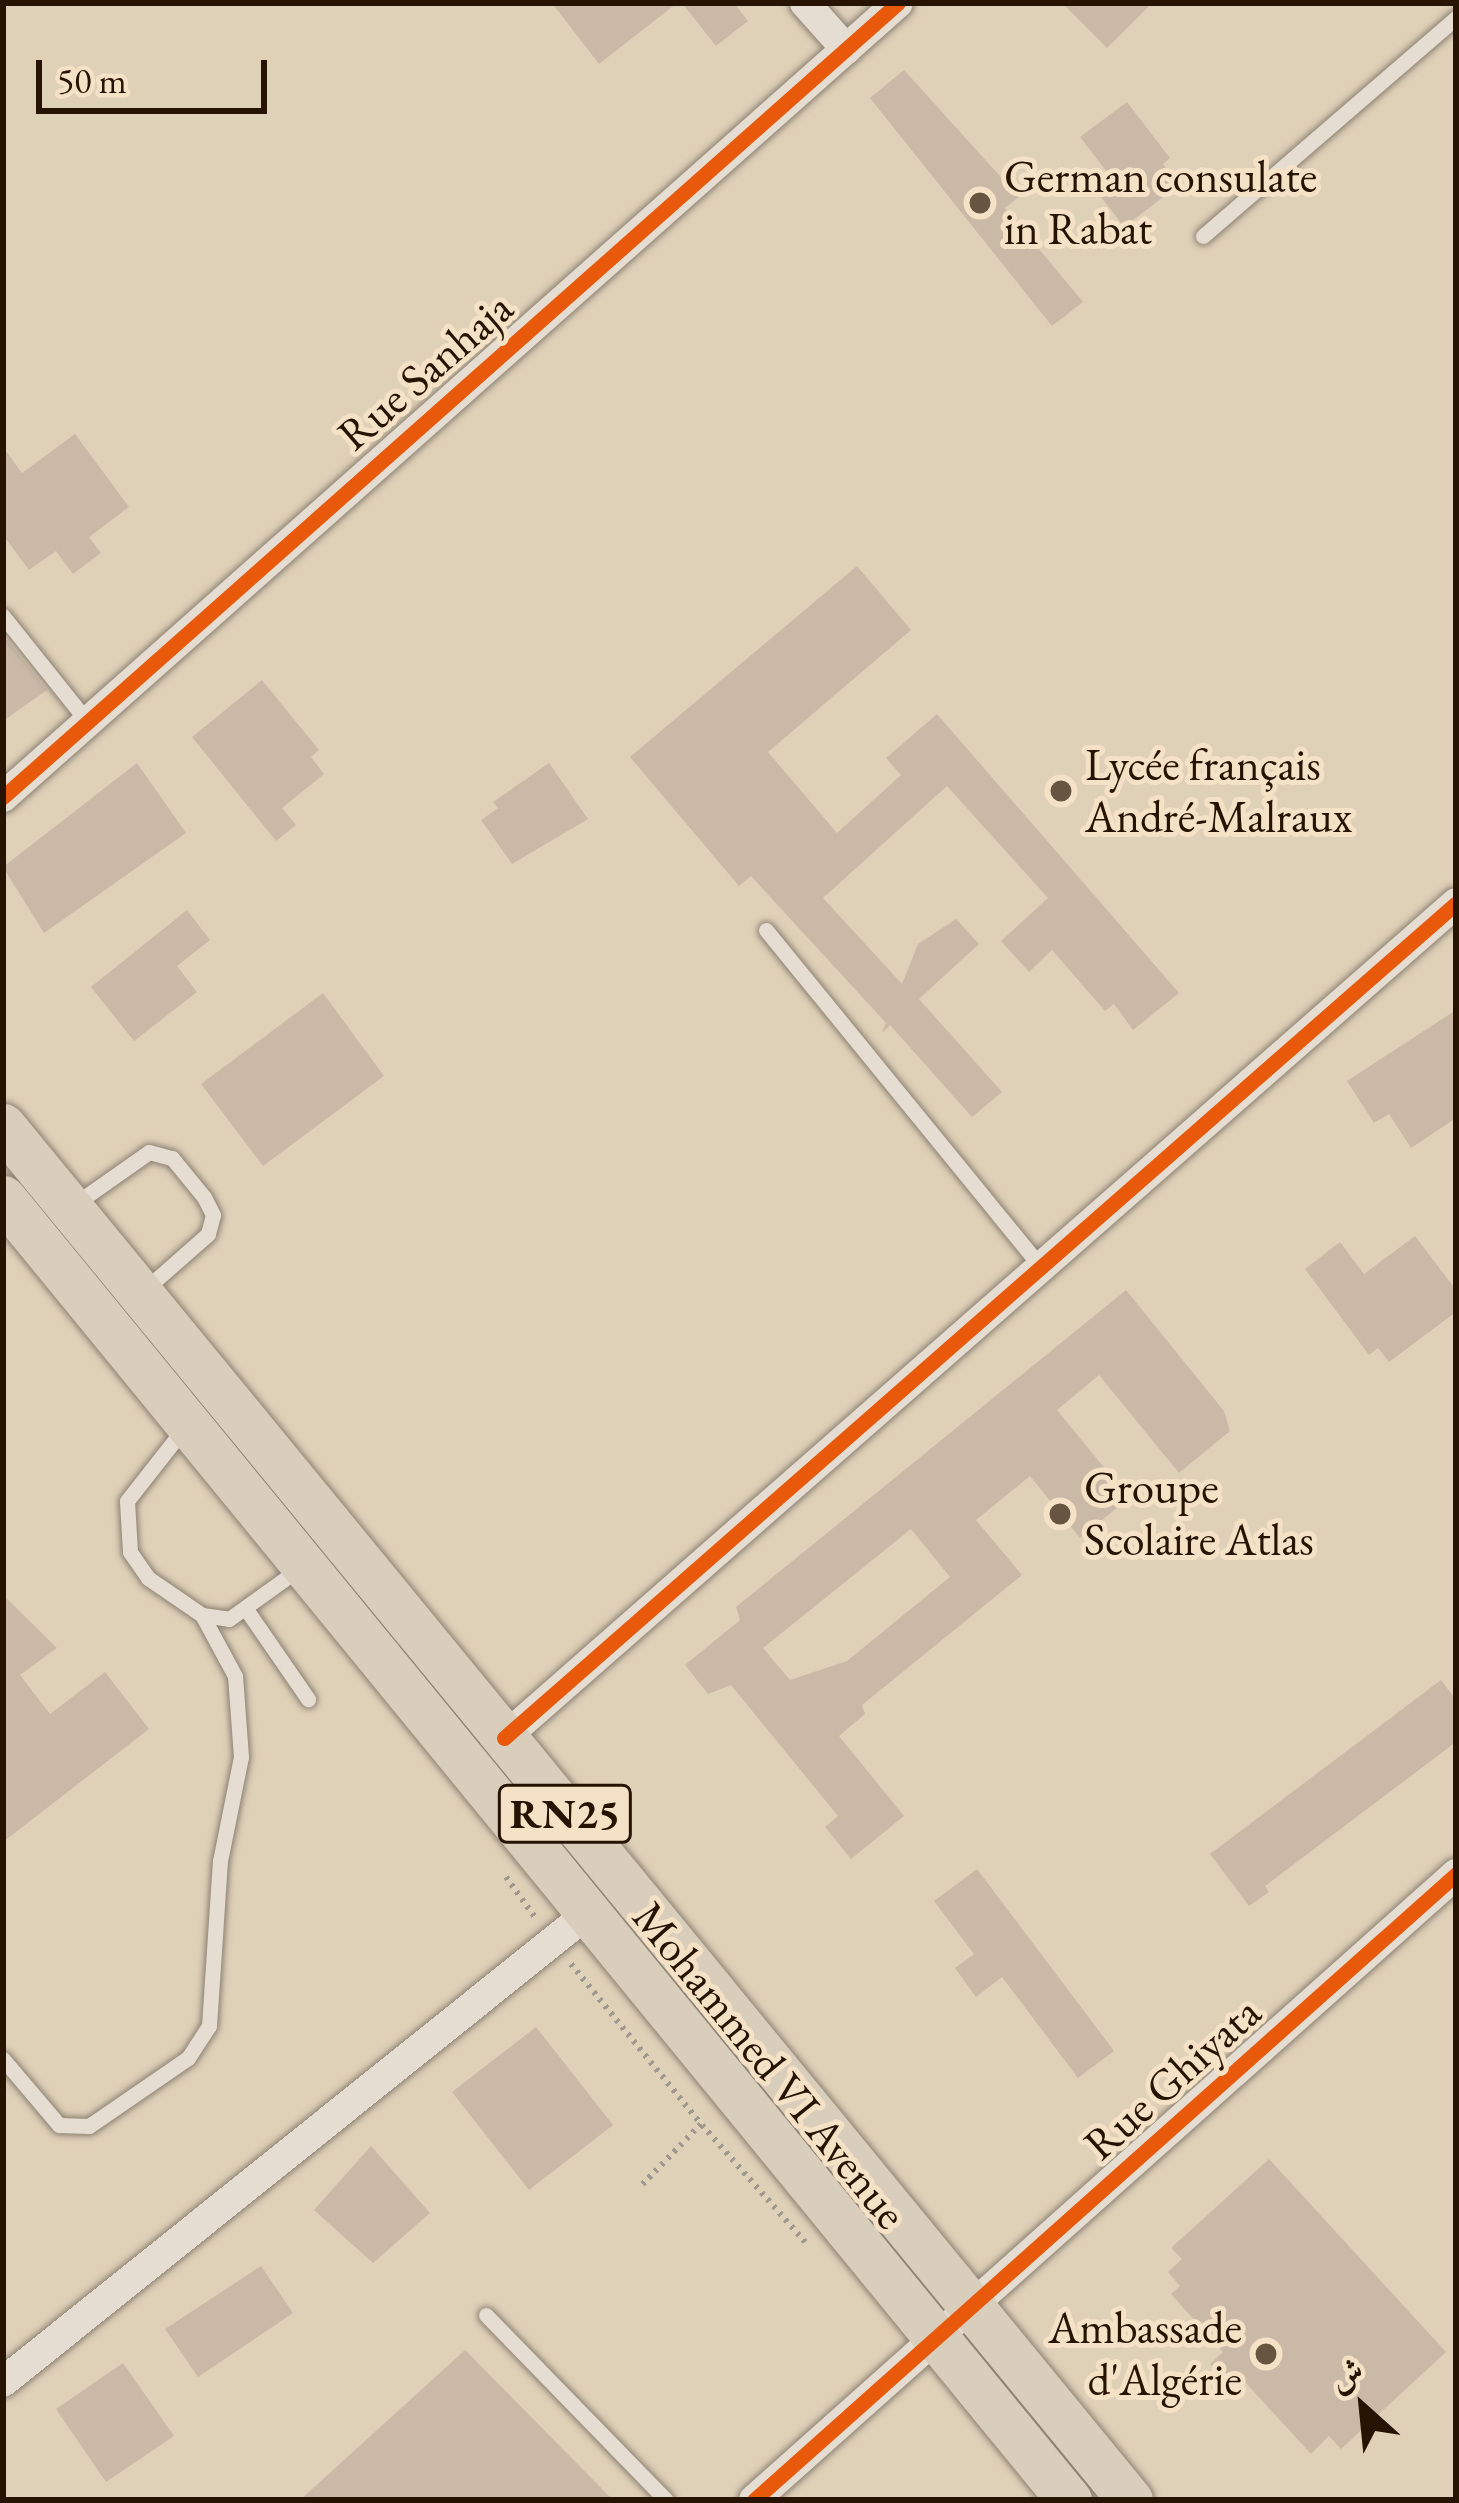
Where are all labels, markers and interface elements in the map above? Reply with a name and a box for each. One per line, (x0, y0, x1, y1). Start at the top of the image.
scale bar (42, 36, 273, 110)
text: 50 m (57, 57, 127, 104)
place label: German consulate in Rabat (1004, 150, 1317, 256)
marker: German consulate in Rabat (967, 190, 993, 216)
street label: Rue Sanhaja (327, 280, 523, 462)
place label: Lycée français André-Malraux (1085, 738, 1352, 844)
marker: Lycée français André-Malraux (1048, 778, 1074, 804)
place label: Groupe Scolaire Atlas (1084, 1461, 1314, 1567)
marker: Groupe Scolaire Atlas (1047, 1501, 1073, 1527)
road number: RN25 (496, 1778, 634, 1850)
street label: Mohammed VI Avenue (622, 1891, 918, 2239)
street label: Rue Ghiyata (1073, 1985, 1271, 2171)
place label: Ambassade d'Algérie (1048, 2301, 1242, 2407)
marker: Ambassade d'Algérie (1253, 2341, 1279, 2367)
north arrow (1303, 2347, 1423, 2467)
text: ش (1322, 2348, 1371, 2401)

